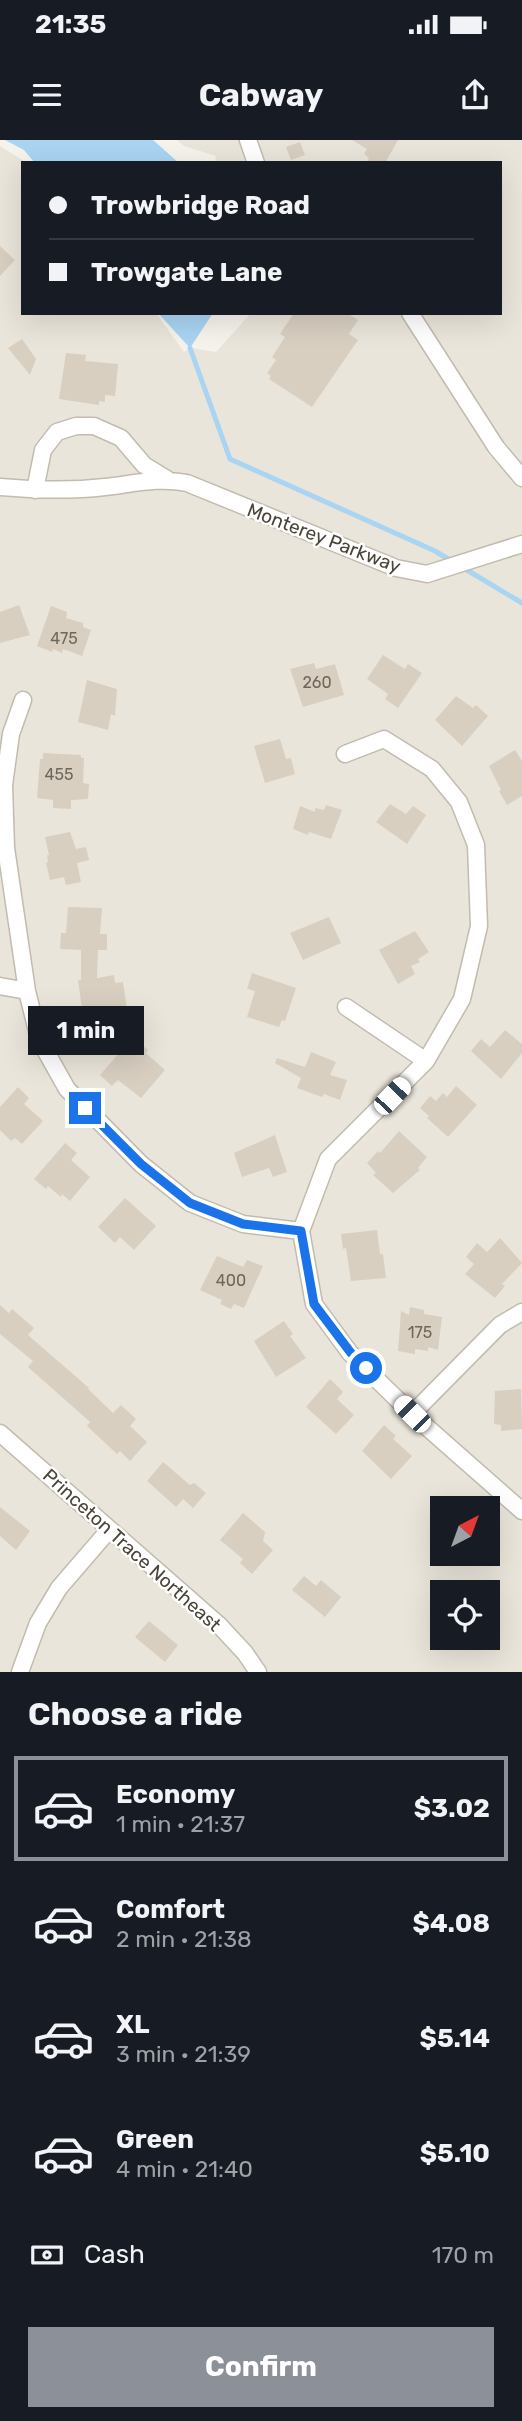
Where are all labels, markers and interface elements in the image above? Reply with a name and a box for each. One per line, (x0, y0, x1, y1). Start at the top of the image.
text: 21:35 (35, 9, 106, 40)
icon: menu (28, 76, 66, 114)
text: Cabway (199, 76, 323, 114)
icon: share (456, 76, 494, 114)
text: Trowbridge Road (91, 190, 310, 221)
text: Trowgate Lane (91, 257, 282, 288)
street label: Monterey Parkway (244, 498, 404, 578)
house number: 475 (50, 629, 78, 648)
house number: 260 (302, 673, 332, 692)
house number: 455 (45, 765, 73, 784)
callout: 1 min (27, 1006, 143, 1056)
text: 1 min (57, 1016, 115, 1044)
car (370, 1074, 415, 1118)
route end (69, 1092, 101, 1124)
house number: 400 (216, 1271, 246, 1290)
house number: 175 (408, 1323, 432, 1342)
route start (350, 1352, 382, 1384)
car (390, 1392, 435, 1436)
street label: Princeton Trace Northeast (38, 1464, 226, 1637)
north arrow (430, 1496, 500, 1566)
map controls (430, 1496, 500, 1650)
button: locate (430, 1580, 500, 1650)
text: Choose a ride (28, 1695, 242, 1733)
icon: car (32, 1777, 95, 1840)
text: Economy (116, 1779, 235, 1810)
text: $3.02 (414, 1793, 490, 1824)
text: 1 min · 21:37 (116, 1810, 245, 1838)
icon: car (32, 1892, 95, 1955)
text: Comfort (116, 1894, 225, 1925)
text: $4.08 (413, 1908, 490, 1939)
text: 2 min · 21:38 (116, 1925, 252, 1953)
icon: car (32, 2007, 95, 2070)
text: XL (116, 2009, 149, 2040)
text: $5.14 (420, 2023, 490, 2054)
text: 3 min · 21:39 (116, 2040, 251, 2068)
icon: car (32, 2122, 95, 2185)
text: Green (116, 2124, 194, 2155)
text: $5.10 (420, 2138, 490, 2169)
text: 4 min · 21:40 (116, 2155, 253, 2183)
icon: cash (28, 2236, 66, 2274)
text: Cash (84, 2239, 145, 2270)
text: 170 m (432, 2241, 494, 2269)
button: Confirm (28, 2327, 494, 2407)

